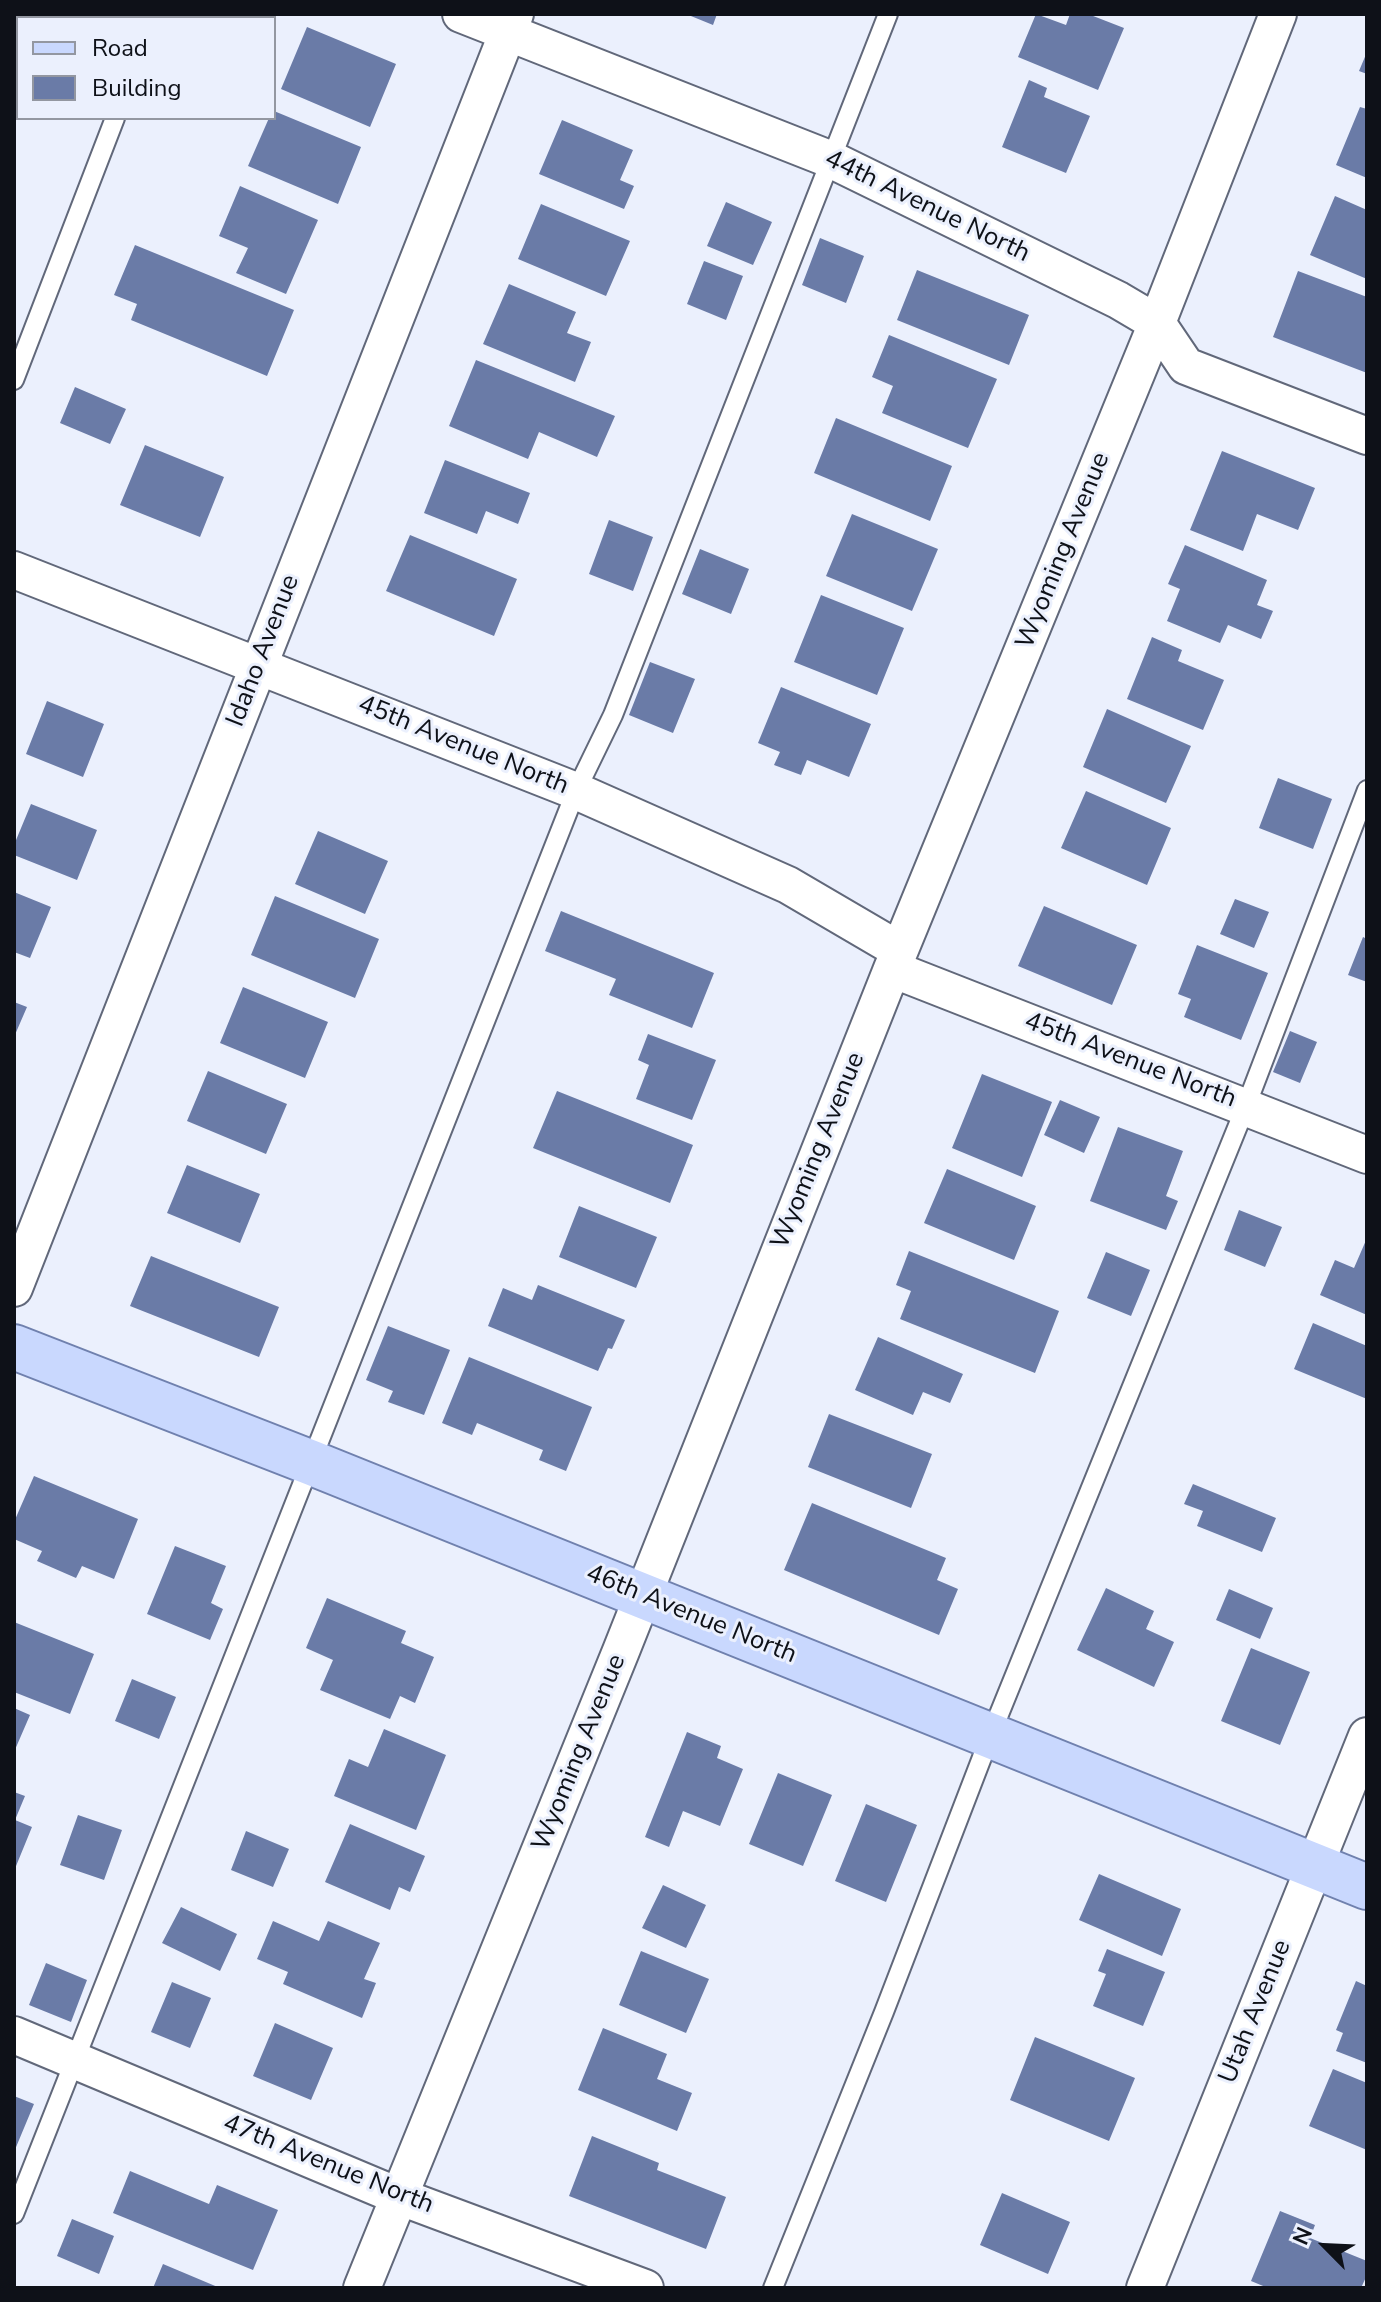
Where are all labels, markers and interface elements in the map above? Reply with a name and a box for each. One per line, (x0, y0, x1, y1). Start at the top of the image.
legend (16, 16, 276, 120)
text: Road (92, 32, 148, 64)
text: Building (92, 72, 182, 104)
street label: 44th Avenue North (819, 144, 1035, 270)
street label: Wyoming Avenue (1010, 448, 1118, 654)
street label: Idaho Avenue (221, 571, 307, 731)
street label: 45th Avenue North (353, 689, 573, 803)
street label: 45th Avenue North (1020, 1006, 1240, 1116)
street label: Wyoming Avenue (765, 1048, 873, 1254)
street label: 46th Avenue North (581, 1558, 801, 1672)
street label: Wyoming Avenue (526, 1650, 634, 1856)
street label: Utah Avenue (1213, 1936, 1299, 2088)
street label: 47th Avenue North (218, 2108, 438, 2222)
north arrow (1285, 2206, 1365, 2286)
text: N (1286, 2223, 1320, 2250)

